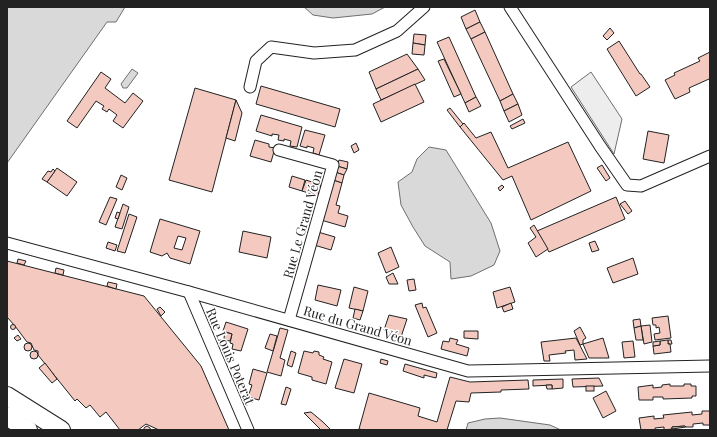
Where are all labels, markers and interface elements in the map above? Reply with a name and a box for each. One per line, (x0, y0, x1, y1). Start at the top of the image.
street label: Rue Le Grand Véon (278, 168, 326, 280)
street label: Rue du Grand Véon (302, 301, 415, 349)
street label: Rue Louis Poterat (203, 305, 259, 407)

